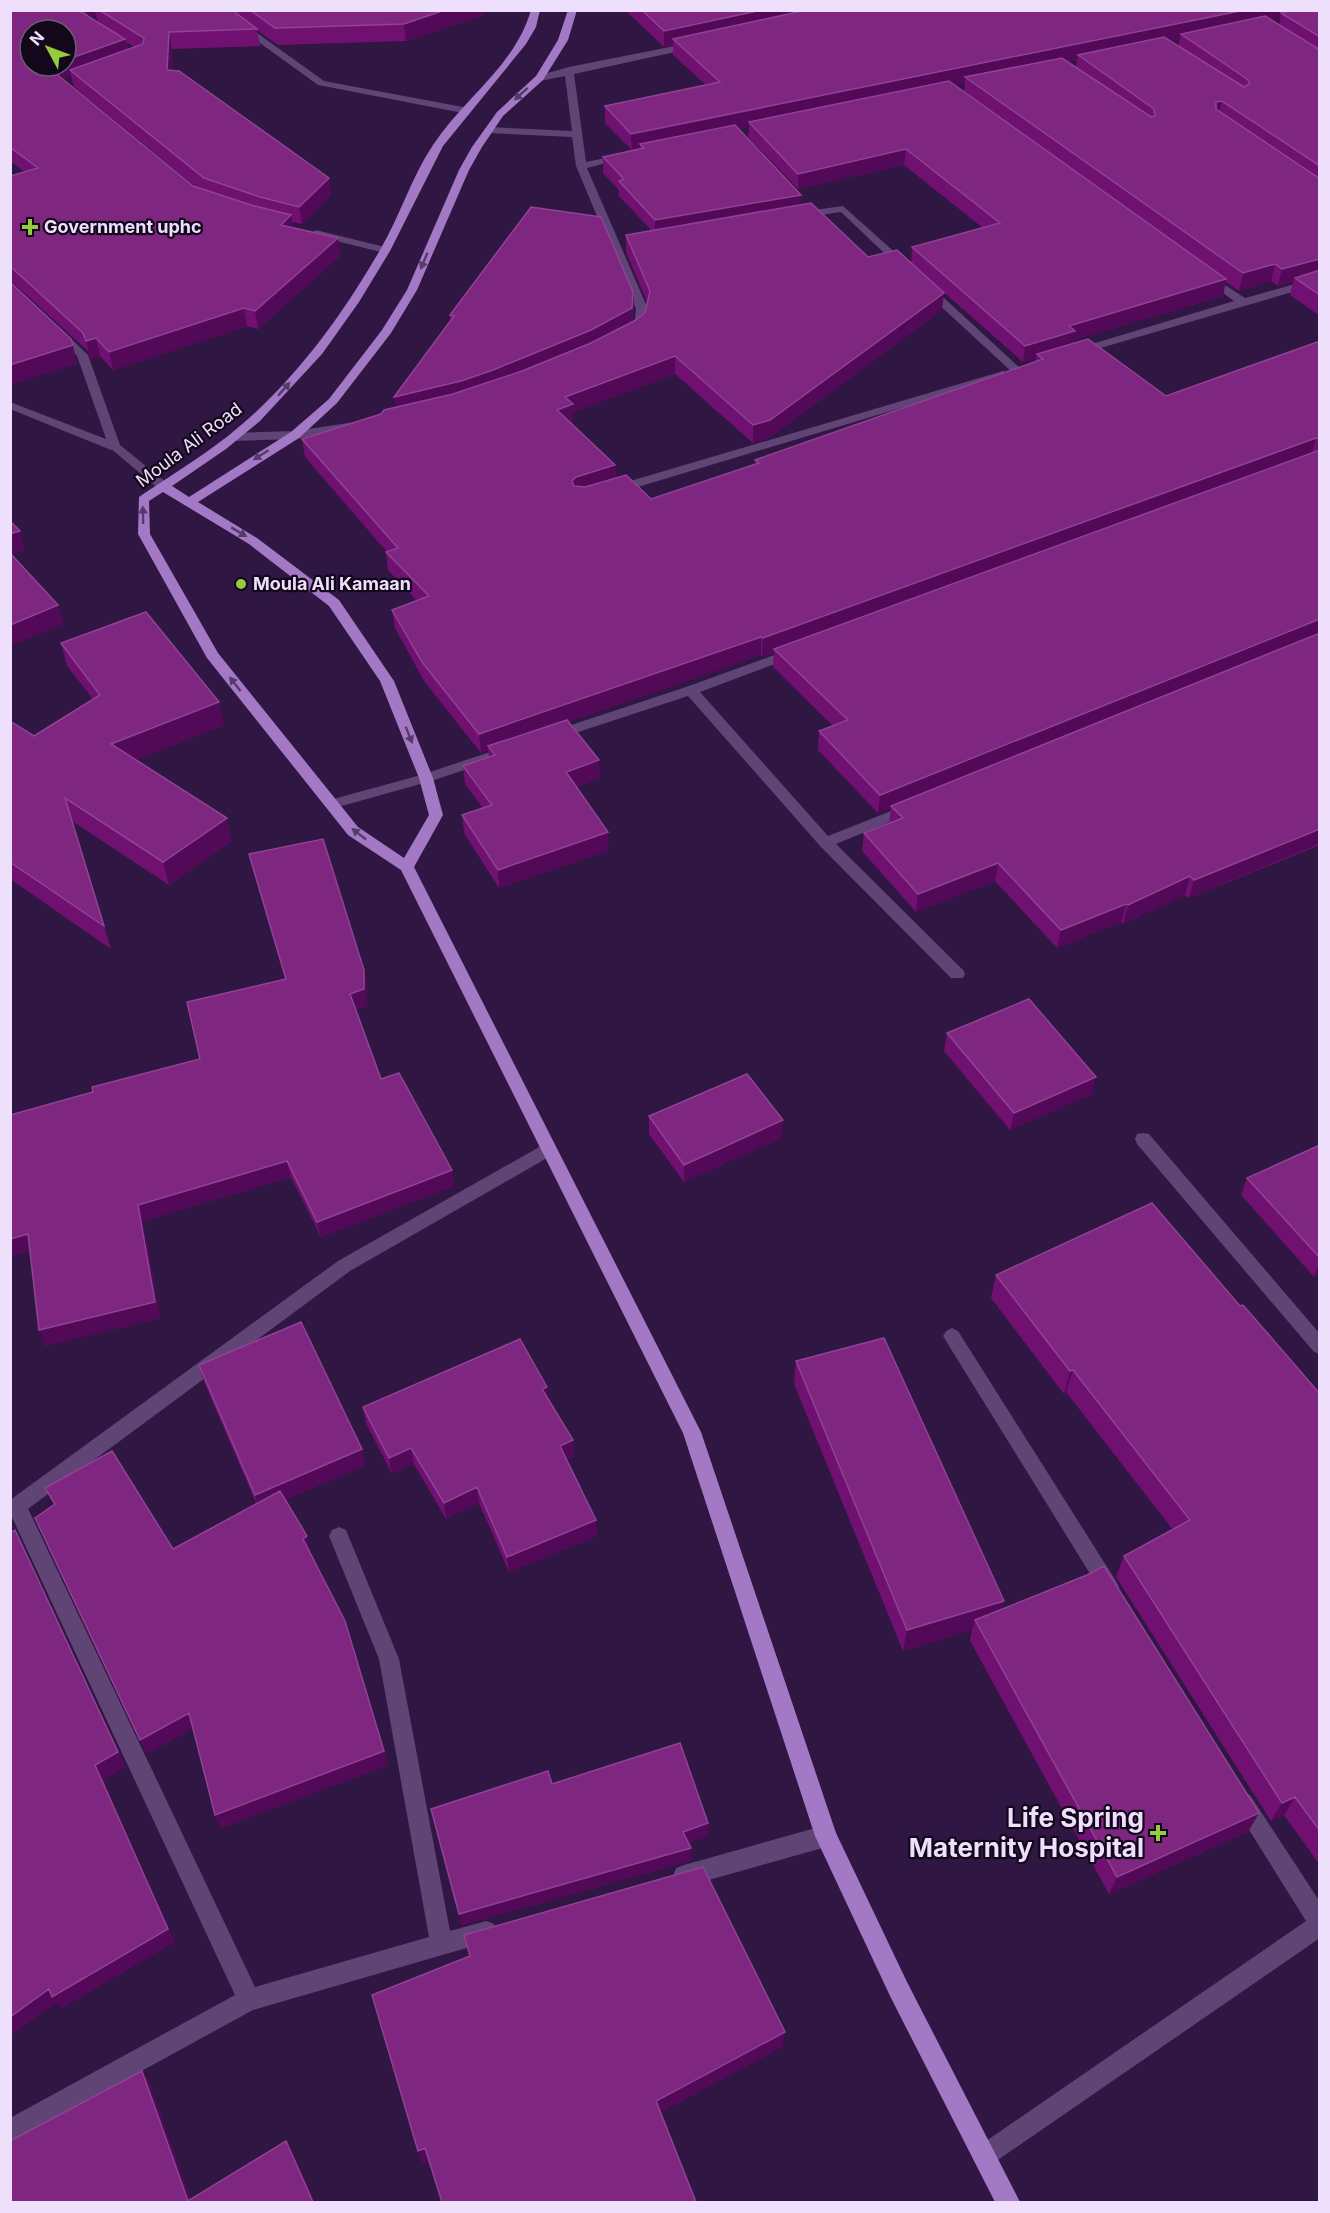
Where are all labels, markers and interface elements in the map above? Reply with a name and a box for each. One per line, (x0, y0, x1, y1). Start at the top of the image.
north arrow (18, 18, 78, 78)
text: N (25, 27, 48, 49)
one-way arrow (514, 87, 528, 101)
place label: Government uphc (44, 216, 202, 237)
marker: Government uphc (21, 218, 39, 236)
one-way arrow (419, 252, 428, 270)
one-way arrow (277, 382, 290, 397)
street label: Moula Ali Road (132, 398, 246, 491)
one-way arrow (253, 450, 269, 461)
one-way arrow (138, 505, 148, 524)
one-way arrow (231, 526, 247, 537)
place label: Moula Ali Kamaan (253, 573, 411, 594)
marker: Moula Ali Kamaan (234, 577, 248, 591)
one-way arrow (229, 676, 242, 691)
one-way arrow (405, 726, 414, 744)
one-way arrow (351, 828, 367, 840)
place label: Life Spring Maternity Hospital (909, 1802, 1144, 1863)
marker: Life Spring Maternity Hospital (1149, 1824, 1167, 1842)

